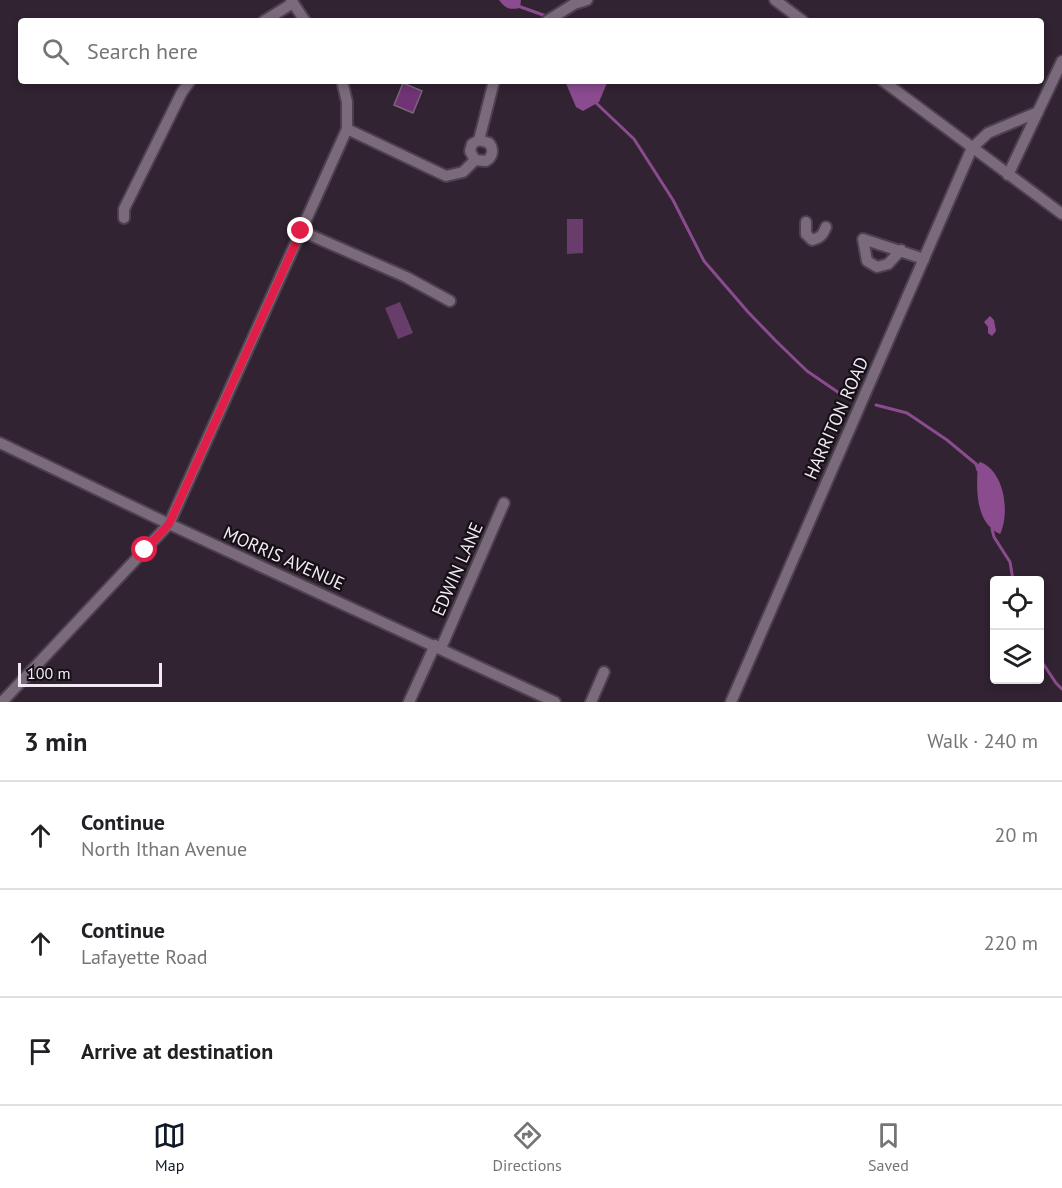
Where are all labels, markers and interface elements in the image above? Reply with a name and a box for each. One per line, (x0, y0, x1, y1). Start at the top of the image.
search box (18, 18, 1044, 84)
icon: search (39, 35, 72, 68)
text: Search here (87, 37, 198, 65)
route end (287, 217, 313, 243)
street label: HARRITON ROAD (799, 353, 873, 483)
street label: EDWIN LANE (426, 519, 488, 619)
street label: MORRIS AVENUE (220, 521, 348, 595)
route start (131, 536, 157, 562)
map controls (990, 576, 1044, 684)
button: locate (990, 576, 1044, 630)
button: layers (990, 630, 1044, 684)
scale bar (18, 660, 162, 688)
text: 100 m (27, 663, 70, 683)
text: 3 min (24, 725, 87, 758)
text: Walk · 240 m (927, 728, 1038, 754)
text: Continue (81, 808, 165, 836)
icon: ahead (24, 819, 57, 852)
text: 20 m (995, 822, 1038, 848)
text: North Ithan Avenue (81, 836, 247, 862)
text: Continue (81, 916, 165, 944)
icon: ahead (24, 927, 57, 960)
text: 220 m (984, 930, 1038, 956)
text: Lafayette Road (81, 944, 208, 970)
icon: arrive (24, 1035, 57, 1068)
text: Arrive at destination (81, 1037, 273, 1065)
tab: Map (153, 1119, 186, 1175)
tab: Directions (493, 1119, 562, 1175)
tab: Saved (868, 1119, 909, 1175)

